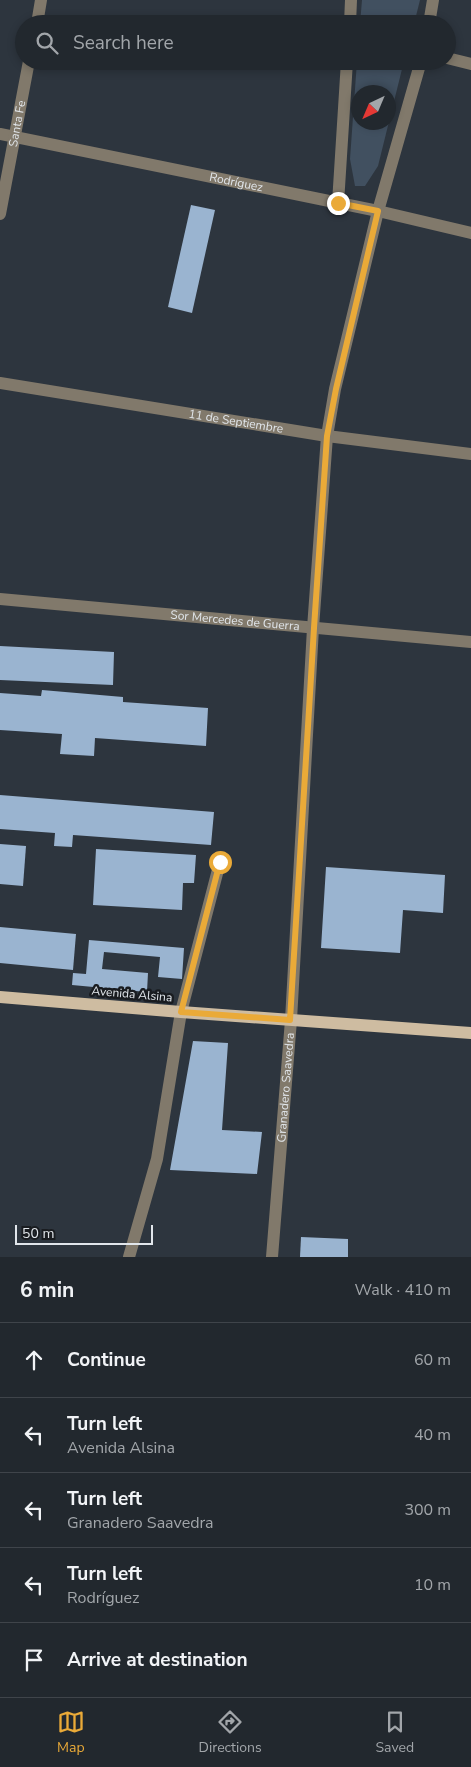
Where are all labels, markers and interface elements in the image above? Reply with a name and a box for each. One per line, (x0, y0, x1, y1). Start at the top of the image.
search box (15, 15, 456, 70)
icon: search (33, 29, 61, 57)
text: Search here (73, 30, 174, 56)
north arrow (351, 85, 396, 130)
street label: Santa Fe (5, 99, 29, 148)
street label: Rodríguez (208, 169, 265, 195)
route end (327, 192, 350, 215)
street label: 11 de Septiembre (187, 406, 285, 437)
street label: Sor Mercedes de Guerra (170, 607, 300, 634)
route start (209, 851, 232, 874)
street label: Avenida Alsina (91, 983, 173, 1005)
street label: Granadero Saavedra (273, 1032, 298, 1143)
scale bar (15, 1222, 152, 1245)
text: 50 m (22, 1224, 54, 1243)
text: 6 min (20, 1276, 74, 1304)
text: Walk · 410 m (355, 1279, 451, 1301)
icon: ahead (20, 1346, 48, 1374)
text: Continue (67, 1347, 146, 1373)
text: 60 m (414, 1349, 451, 1371)
text: Turn left (67, 1411, 142, 1437)
icon: left (20, 1421, 48, 1449)
text: 40 m (414, 1424, 451, 1446)
text: Avenida Alsina (67, 1437, 175, 1459)
text: Turn left (67, 1486, 142, 1512)
icon: left (20, 1496, 48, 1524)
text: 300 m (404, 1499, 451, 1521)
text: Granadero Saavedra (67, 1512, 214, 1534)
text: Turn left (67, 1561, 142, 1587)
icon: left (20, 1571, 48, 1599)
text: 10 m (414, 1574, 451, 1596)
text: Rodríguez (67, 1587, 139, 1609)
icon: arrive (20, 1646, 48, 1674)
text: Arrive at destination (67, 1647, 248, 1673)
tab: Map (57, 1708, 85, 1757)
tab: Directions (199, 1708, 262, 1757)
tab: Saved (375, 1708, 414, 1757)

